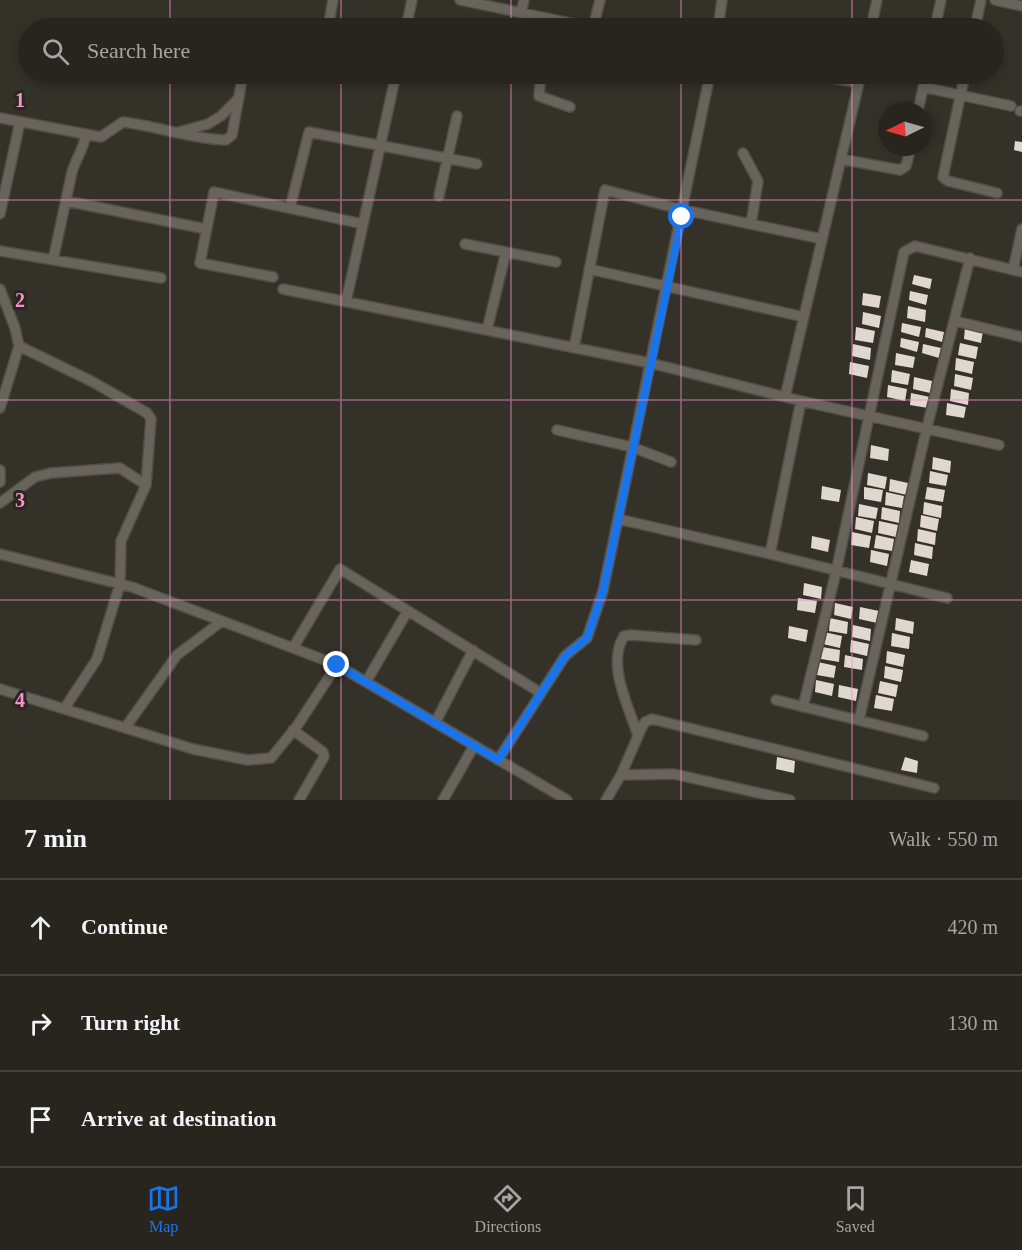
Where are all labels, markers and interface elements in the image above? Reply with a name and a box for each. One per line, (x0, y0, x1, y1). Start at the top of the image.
search box (18, 18, 1004, 84)
icon: search (39, 35, 72, 68)
text: Search here (87, 38, 190, 63)
text: 1 (15, 89, 25, 111)
north arrow (878, 102, 932, 156)
route start (668, 203, 694, 229)
text: 2 (15, 289, 25, 311)
text: 3 (15, 489, 25, 511)
route end (323, 651, 349, 677)
text: 4 (15, 689, 25, 711)
text: 7 min (24, 824, 87, 853)
text: Walk · 550 m (889, 828, 998, 850)
icon: ahead (24, 911, 57, 944)
text: Continue (81, 914, 168, 939)
text: 420 m (947, 916, 998, 938)
icon: right (24, 1007, 57, 1040)
text: Turn right (81, 1010, 180, 1035)
text: 130 m (947, 1012, 998, 1034)
icon: arrive (24, 1103, 57, 1136)
text: Arrive at destination (81, 1106, 277, 1131)
tab: Map (147, 1182, 180, 1236)
tab: Directions (475, 1182, 541, 1236)
tab: Saved (836, 1182, 875, 1236)

